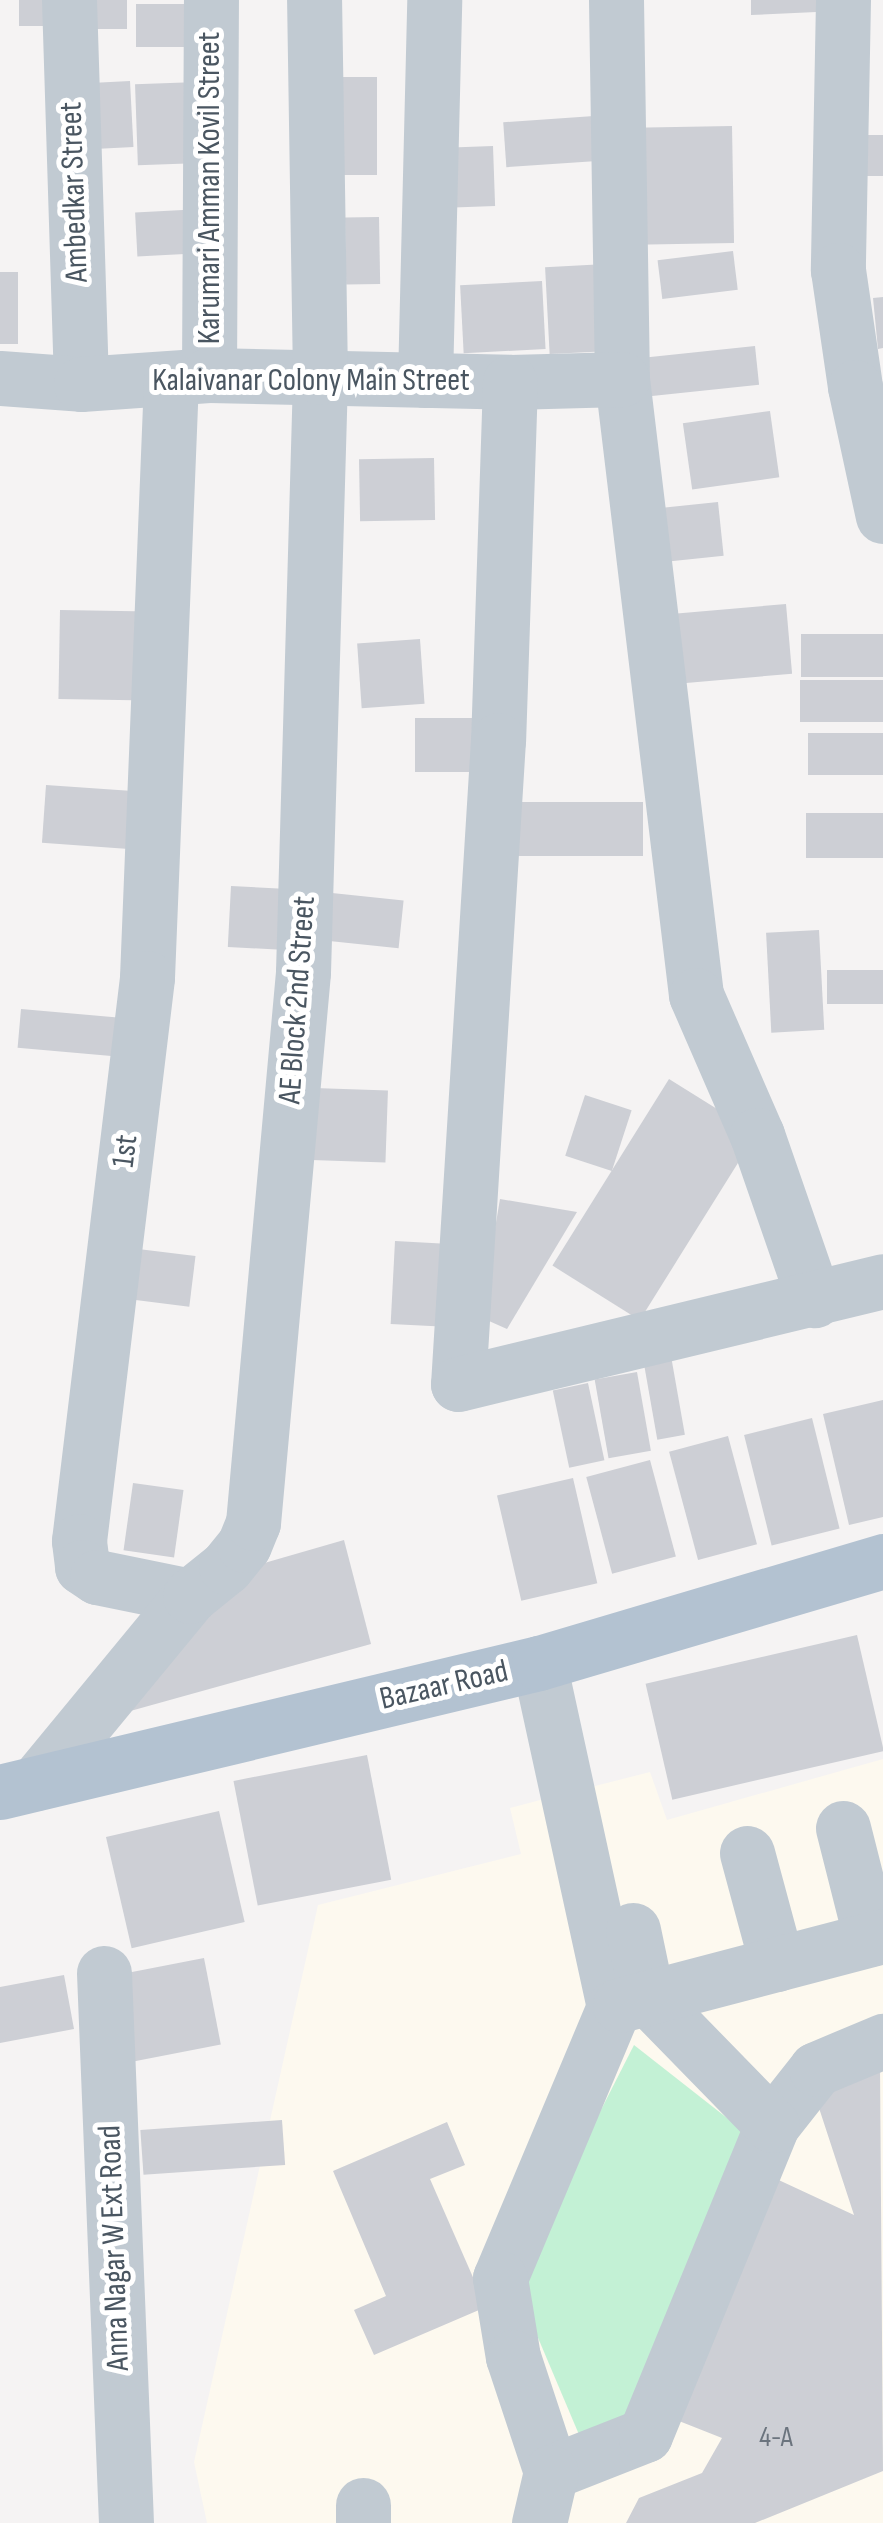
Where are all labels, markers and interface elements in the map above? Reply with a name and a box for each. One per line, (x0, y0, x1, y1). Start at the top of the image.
street label: Karumari Amman Kovil Street (191, 32, 229, 344)
street label: Ambedkar Street (53, 101, 97, 283)
street label: Kalaivanar Colony Main Street (152, 362, 470, 400)
street label: AE Block 2nd Street (272, 895, 324, 1105)
street label: 1st (105, 1133, 147, 1169)
street label: Bazaar Road (376, 1653, 512, 1719)
street label: Anna Nagar W Ext Road (92, 2125, 138, 2371)
house number: 4-A (759, 2421, 793, 2455)

